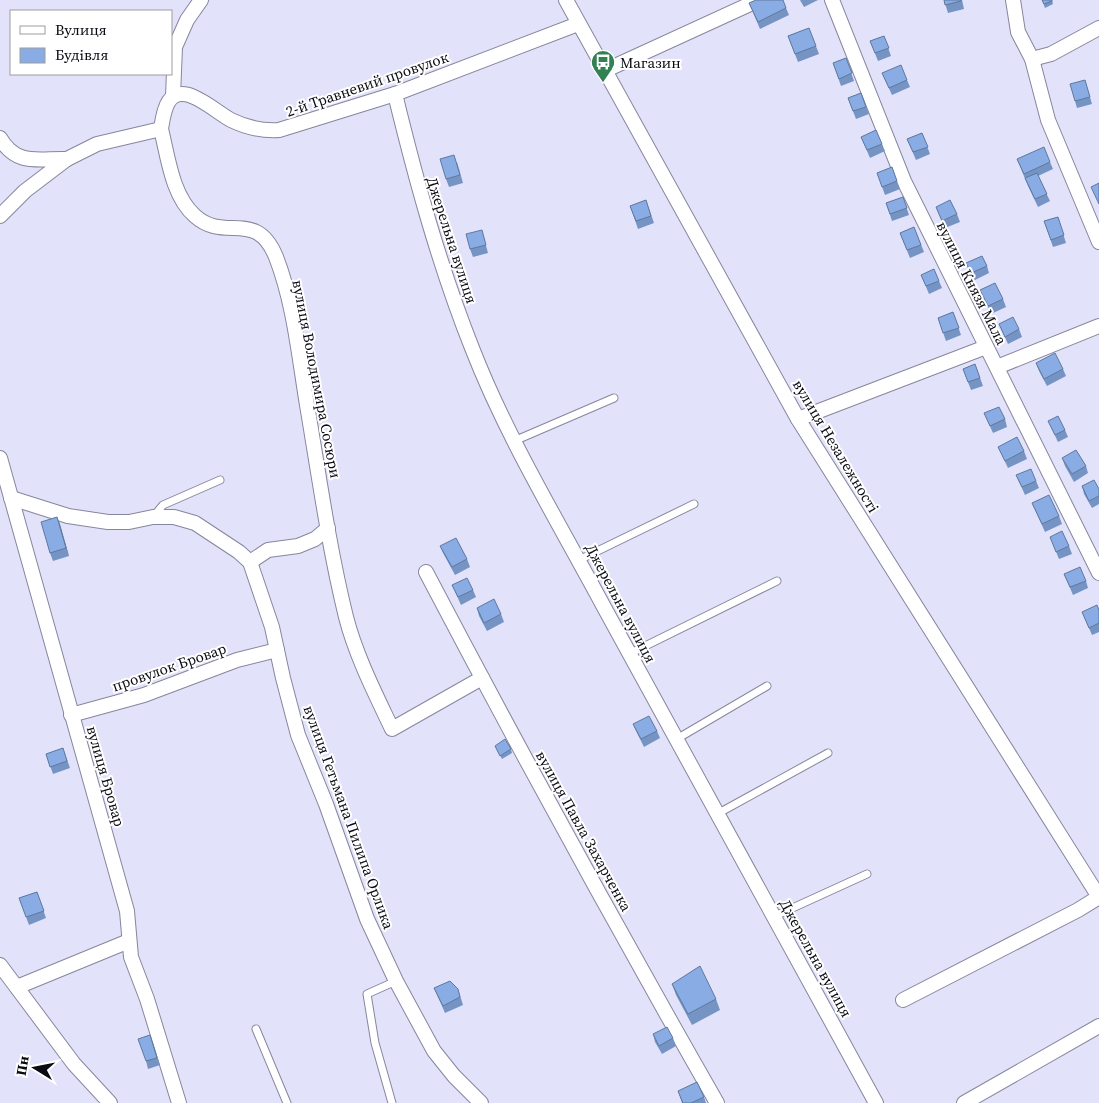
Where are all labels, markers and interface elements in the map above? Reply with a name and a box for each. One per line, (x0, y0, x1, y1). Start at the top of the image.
legend (10, 10, 172, 75)
text: Вулиця (55, 19, 107, 40)
text: Будівля (55, 44, 108, 65)
street label: 2-й Травневий провулок (283, 46, 452, 122)
bus stop icon: Магазин (590, 49, 616, 83)
place label: Магазин (620, 52, 681, 73)
street label: Джерельна вулиця (422, 174, 482, 306)
street label: вулиця Князя Мала (932, 218, 1012, 349)
street label: вулиця Володимира Сосюри (287, 278, 347, 480)
street label: вулиця Незалежності (788, 375, 884, 517)
street label: Джерельна вулиця (581, 540, 661, 666)
street label: провулок Бровар (109, 638, 229, 696)
street label: вулиця Гетьмана Пилипа Орлика (299, 702, 399, 932)
street label: вулиця Бровар (82, 723, 130, 829)
street label: вулиця Павла Захарченка (531, 747, 637, 915)
street label: Джерельна вулиця (775, 895, 857, 1021)
north arrow (10, 1043, 60, 1093)
text: Пн (11, 1054, 34, 1077)

